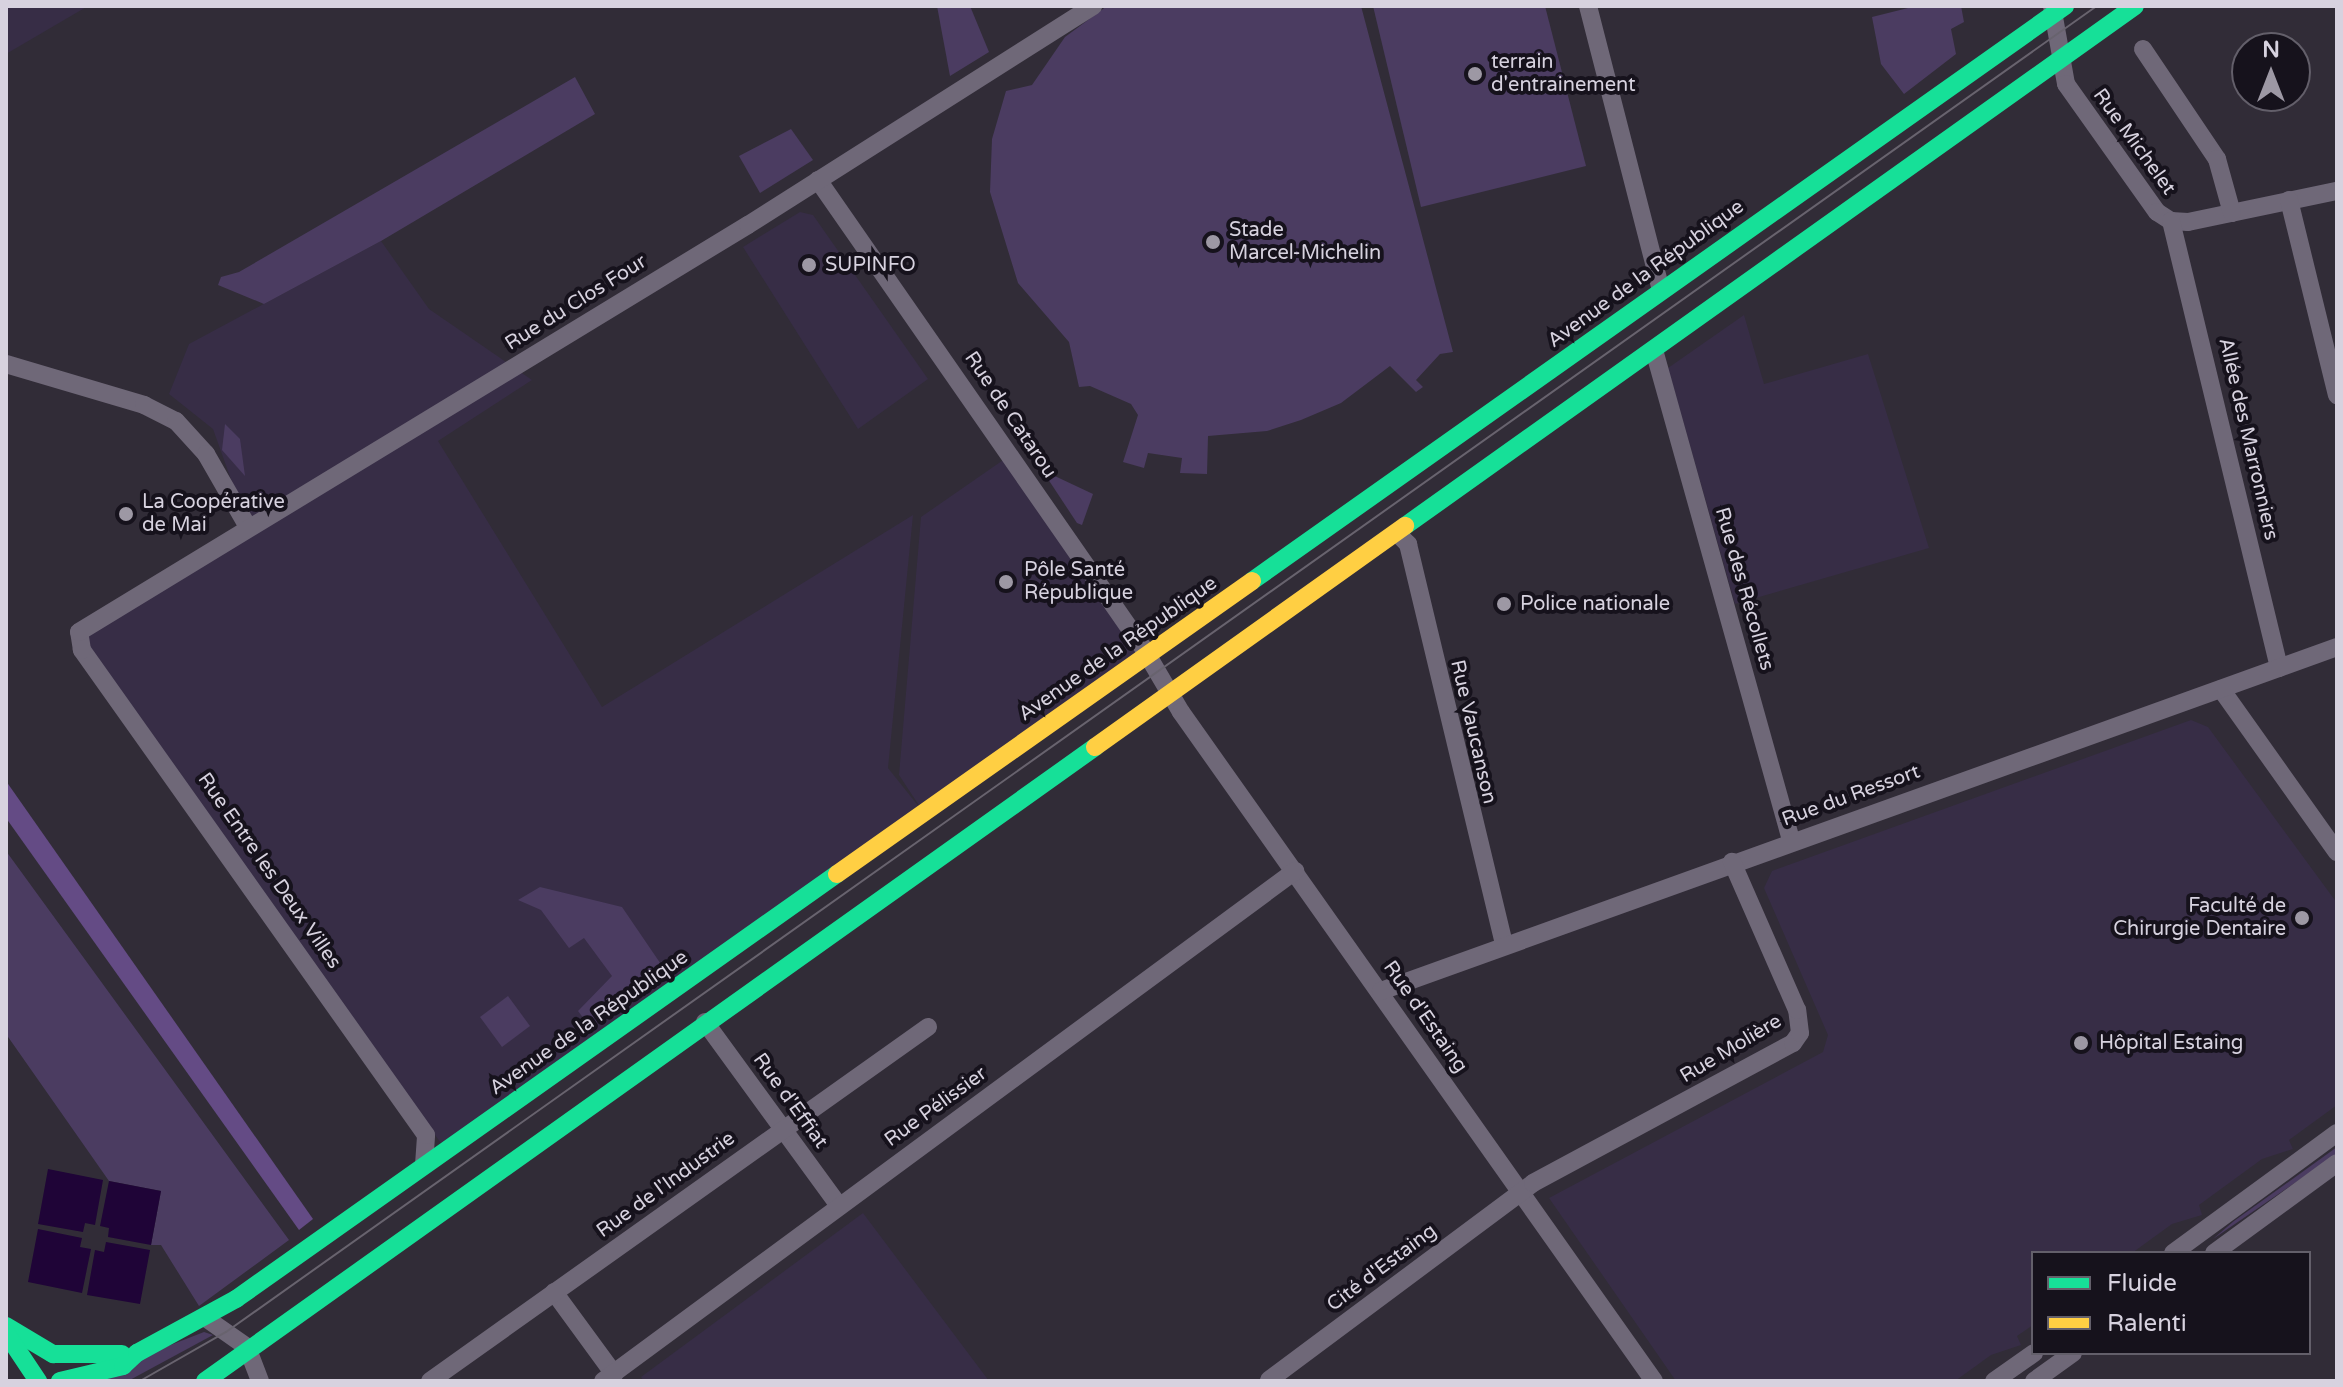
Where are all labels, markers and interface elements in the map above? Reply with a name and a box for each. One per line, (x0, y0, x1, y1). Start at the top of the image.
north arrow (2231, 32, 2311, 112)
text: N (2262, 37, 2280, 63)
place label: terrain d'entrainement (1491, 50, 1636, 97)
marker: terrain d'entrainement (1466, 65, 1484, 83)
street label: Rue Michelet (2088, 84, 2180, 200)
street label: Avenue de la République (1543, 195, 1749, 353)
place label: Stade Marcel-Michelin (1229, 218, 1381, 265)
marker: Stade Marcel-Michelin (1204, 233, 1222, 251)
street label: Rue du Clos Four (501, 250, 651, 356)
place label: SUPINFO (825, 253, 916, 277)
marker: SUPINFO (800, 256, 818, 274)
street label: Allée des Marronniers (2213, 335, 2283, 543)
street label: Rue de Catarou (959, 347, 1061, 483)
place label: La Coopérative de Mai (142, 490, 285, 537)
marker: La Coopérative de Mai (117, 505, 135, 523)
street label: Rue des Récollets (1709, 505, 1779, 673)
place label: Pôle Santé République (1024, 558, 1133, 605)
marker: Pôle Santé République (995, 571, 1017, 593)
street label: Avenue de la République (1014, 571, 1222, 727)
place label: Police nationale (1520, 592, 1670, 616)
marker: Police nationale (1495, 595, 1513, 613)
street label: Rue Vaucanson (1445, 658, 1501, 806)
street label: Rue du Ressort (1779, 760, 1923, 832)
street label: Rue Entre les Deux Villes (192, 768, 346, 974)
place label: Faculté de Chirurgie Dentaire (2113, 894, 2286, 941)
marker: Faculté de Chirurgie Dentaire (2293, 909, 2311, 927)
street label: Avenue de la République (485, 945, 693, 1101)
street label: Rue d'Estaing (1378, 957, 1472, 1077)
street label: Rue Molière (1676, 1009, 1786, 1089)
place label: Hôpital Estaing (2099, 1031, 2243, 1055)
marker: Hôpital Estaing (2070, 1032, 2092, 1054)
street label: Rue d'Effiat (747, 1049, 833, 1153)
street label: Rue Pélissier (880, 1062, 992, 1152)
street label: Rue de l'Industrie (592, 1127, 740, 1243)
street label: Cité d'Estaing (1323, 1219, 1441, 1317)
legend (2031, 1251, 2311, 1355)
text: Fluide (2107, 1269, 2177, 1298)
text: Ralenti (2107, 1309, 2187, 1338)

